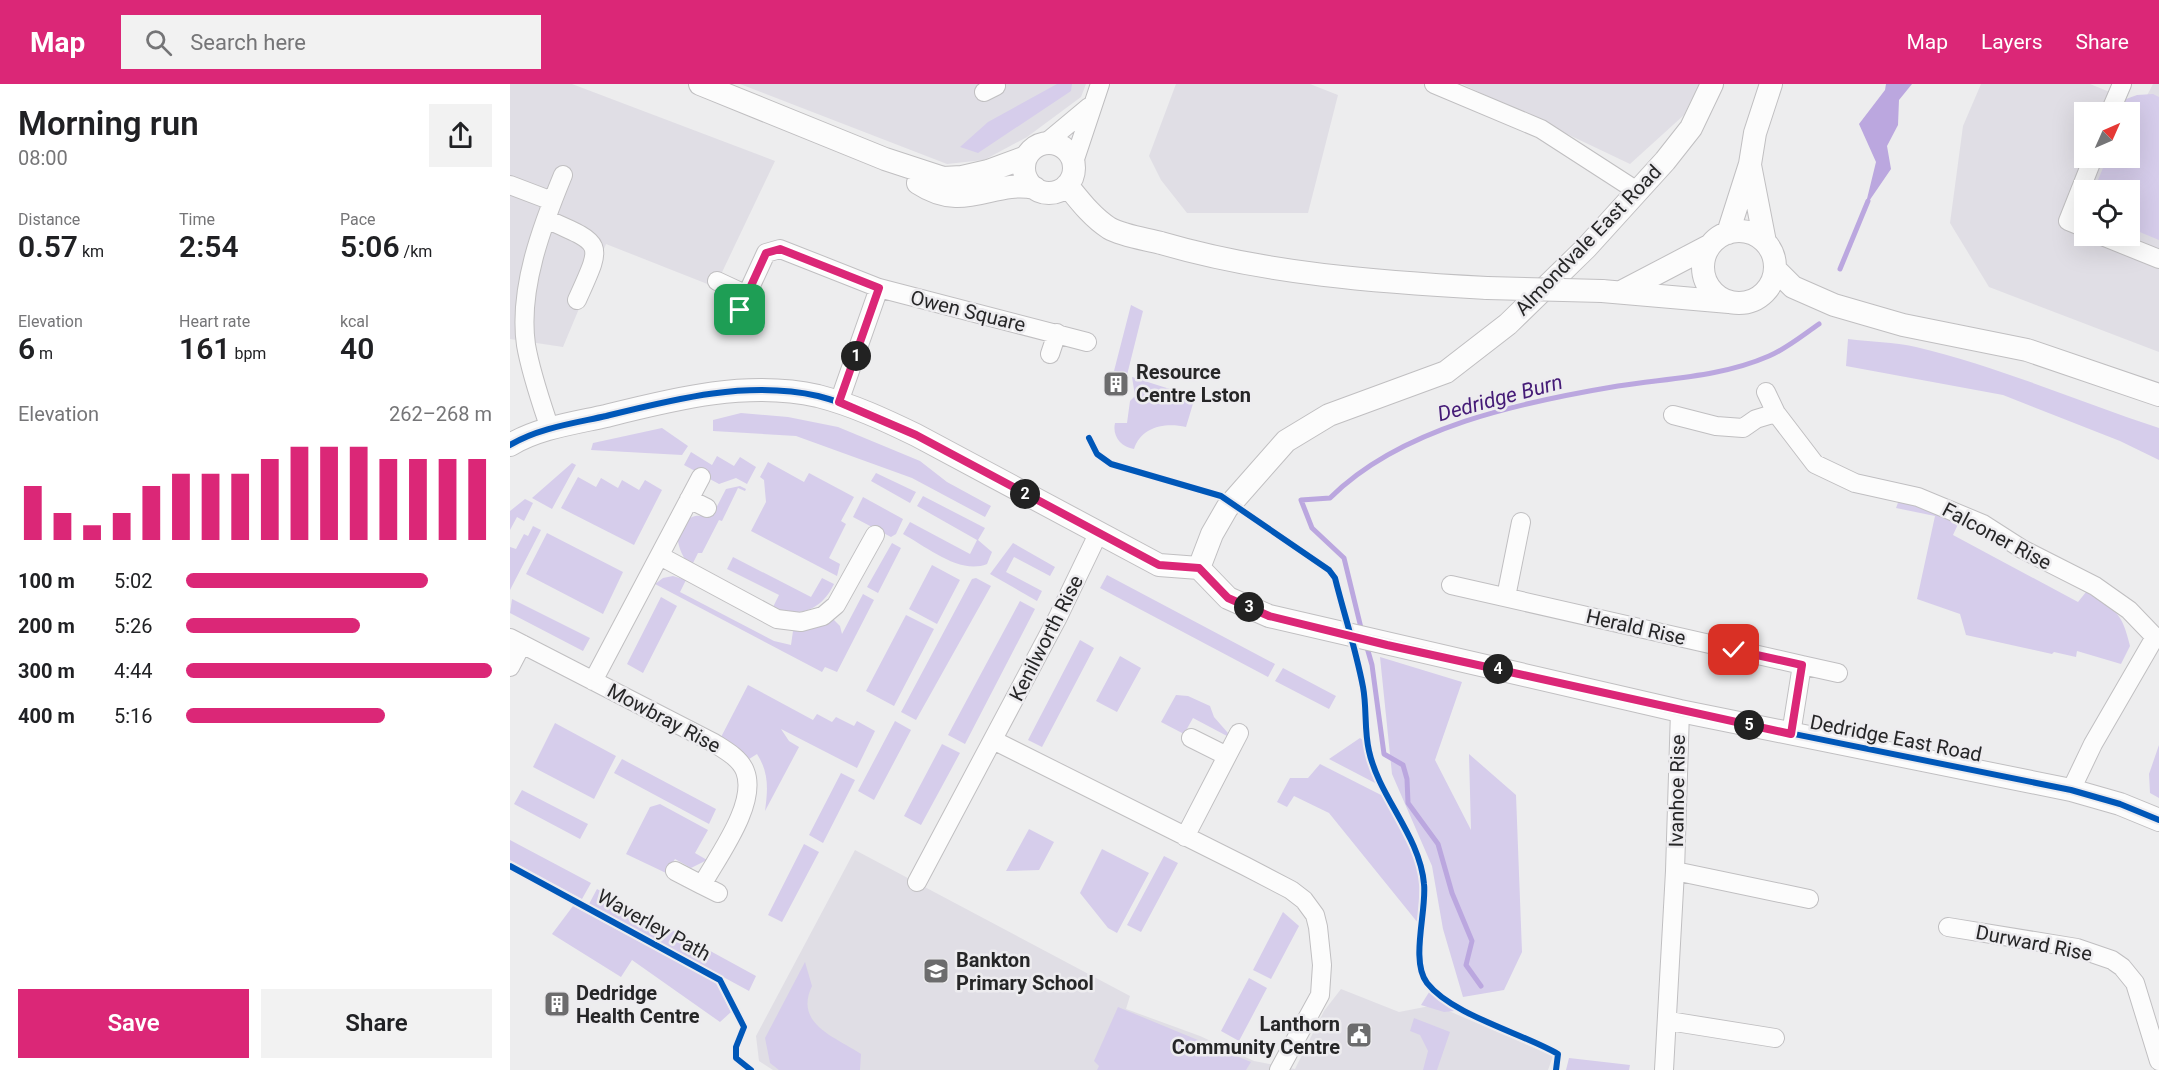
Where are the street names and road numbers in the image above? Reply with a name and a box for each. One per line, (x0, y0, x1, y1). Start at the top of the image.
street label: Almondvale East Road (1510, 160, 1666, 320)
street label: Owen Square (908, 285, 1028, 337)
street label: Falconer Rise (1938, 497, 2056, 575)
street label: Kenilworth Rise (1004, 571, 1088, 705)
street label: Herald Rise (1584, 604, 1688, 650)
street label: Mowbray Rise (603, 678, 725, 758)
street label: Dedridge East Road (1808, 710, 1984, 766)
street label: Ivanhoe Rise (1664, 734, 1690, 848)
street label: Waverley Path (593, 884, 715, 966)
street label: Durward Rise (1974, 920, 2094, 966)

